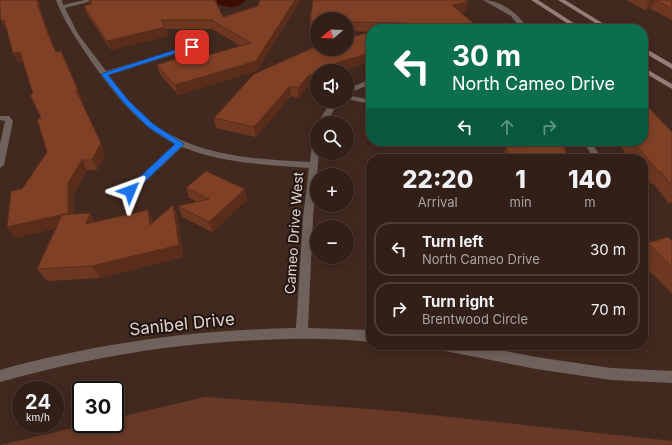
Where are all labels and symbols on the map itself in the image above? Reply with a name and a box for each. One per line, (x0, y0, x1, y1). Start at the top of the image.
north arrow (310, 12, 354, 56)
pin (175, 30, 209, 64)
position arrow (109, 170, 151, 212)
street label: Cameo Drive West (281, 171, 306, 295)
street label: Sanibel Drive (128, 309, 236, 339)
speed limit sign: 30 (72, 381, 124, 433)

